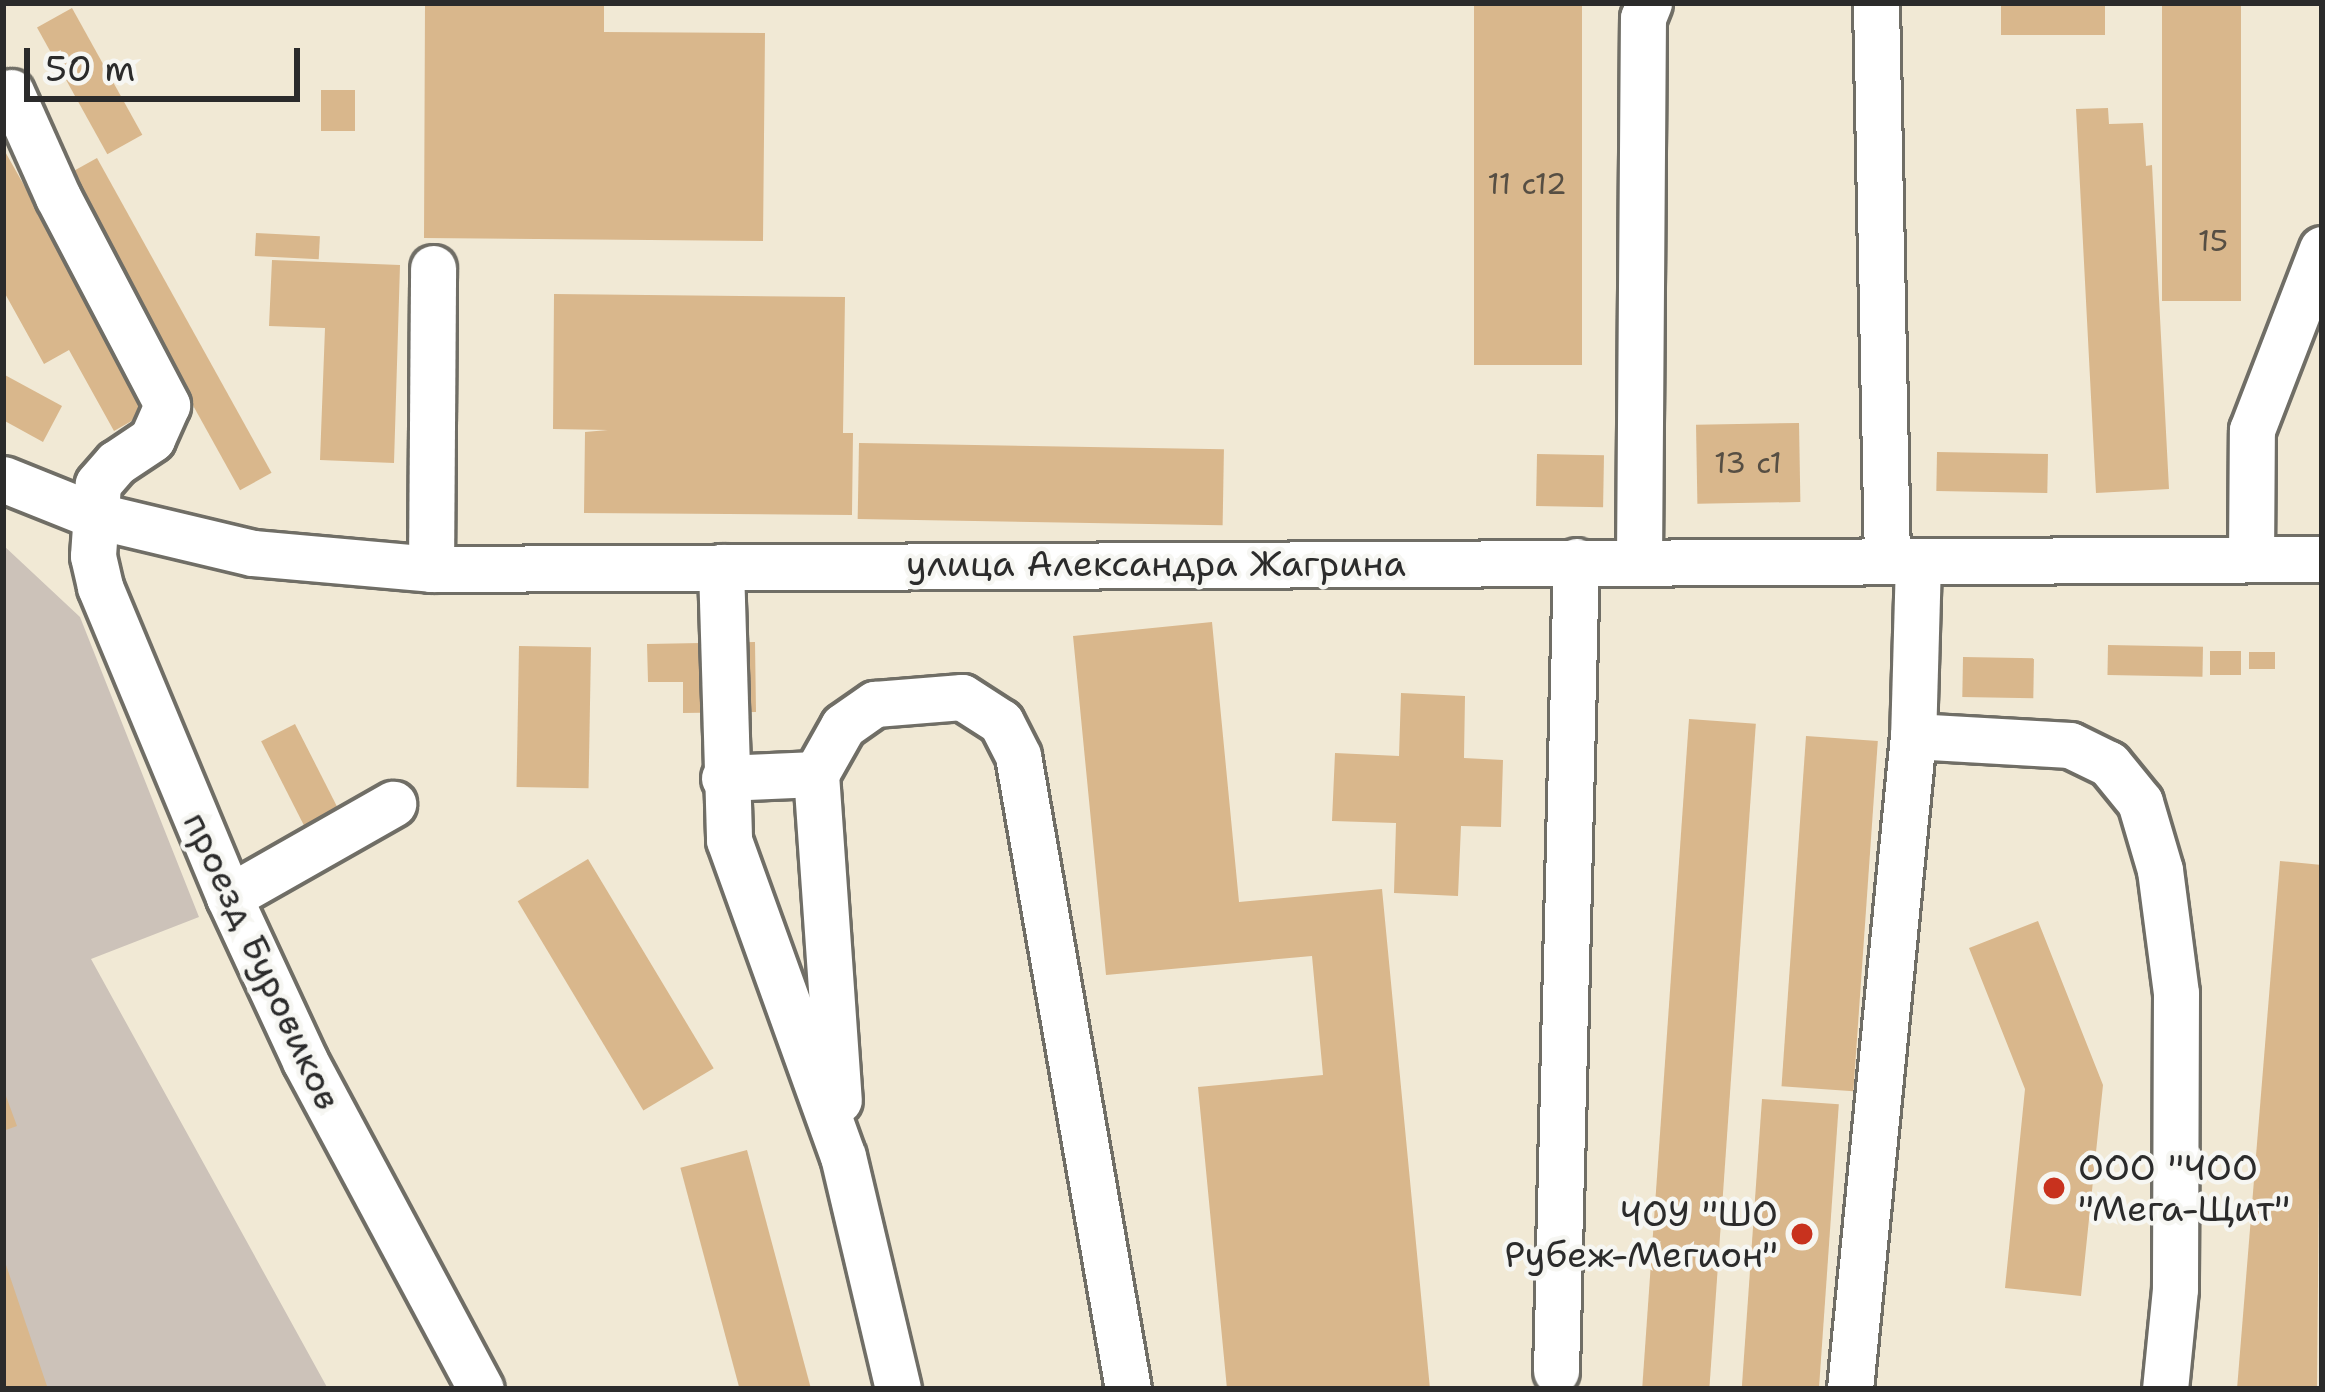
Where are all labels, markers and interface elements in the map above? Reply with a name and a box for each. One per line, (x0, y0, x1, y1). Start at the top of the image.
scale bar (30, 24, 306, 98)
text: 50 m (45, 44, 135, 93)
house number: 11 с12 (1487, 166, 1567, 202)
house number: 15 (2198, 223, 2228, 259)
house number: 13 с1 (1714, 445, 1782, 481)
street label: улица Александра Жагрина (906, 542, 1406, 586)
street label: проезд Буровиков (174, 805, 350, 1117)
place label: ООО "ЧОО "Мега-Щит" (2078, 1145, 2290, 1230)
marker: ООО "ЧОО "Мега-Щит" (2041, 1175, 2067, 1201)
place label: ЧОУ "ШО Рубеж-Мегион" (1504, 1191, 1778, 1276)
marker: ЧОУ "ШО Рубеж-Мегион" (1789, 1221, 1815, 1247)

